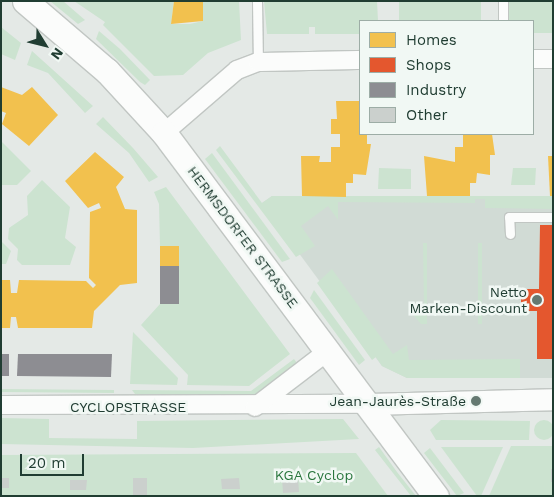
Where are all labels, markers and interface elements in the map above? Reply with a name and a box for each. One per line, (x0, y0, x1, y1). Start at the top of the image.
north arrow (20, 20, 70, 70)
legend (359, 20, 534, 135)
text: Homes (406, 31, 457, 49)
text: N (48, 45, 67, 63)
text: Shops (406, 56, 451, 74)
text: Industry (406, 81, 466, 99)
text: Other (406, 106, 448, 124)
street label: HERMSDORFER STRASSE (184, 163, 302, 311)
place label: Netto Marken-Discount (409, 284, 527, 316)
marker: Netto Marken-Discount (531, 294, 543, 306)
place label: Jean-Jaurès-Straße (329, 393, 466, 409)
marker: Jean-Jaurès-Straße (470, 395, 482, 407)
street label: CYCLOPSTRASSE (70, 399, 186, 415)
scale bar (22, 444, 86, 476)
text: 20 m (28, 454, 66, 472)
park label: KGA Cyclop (274, 467, 354, 483)

